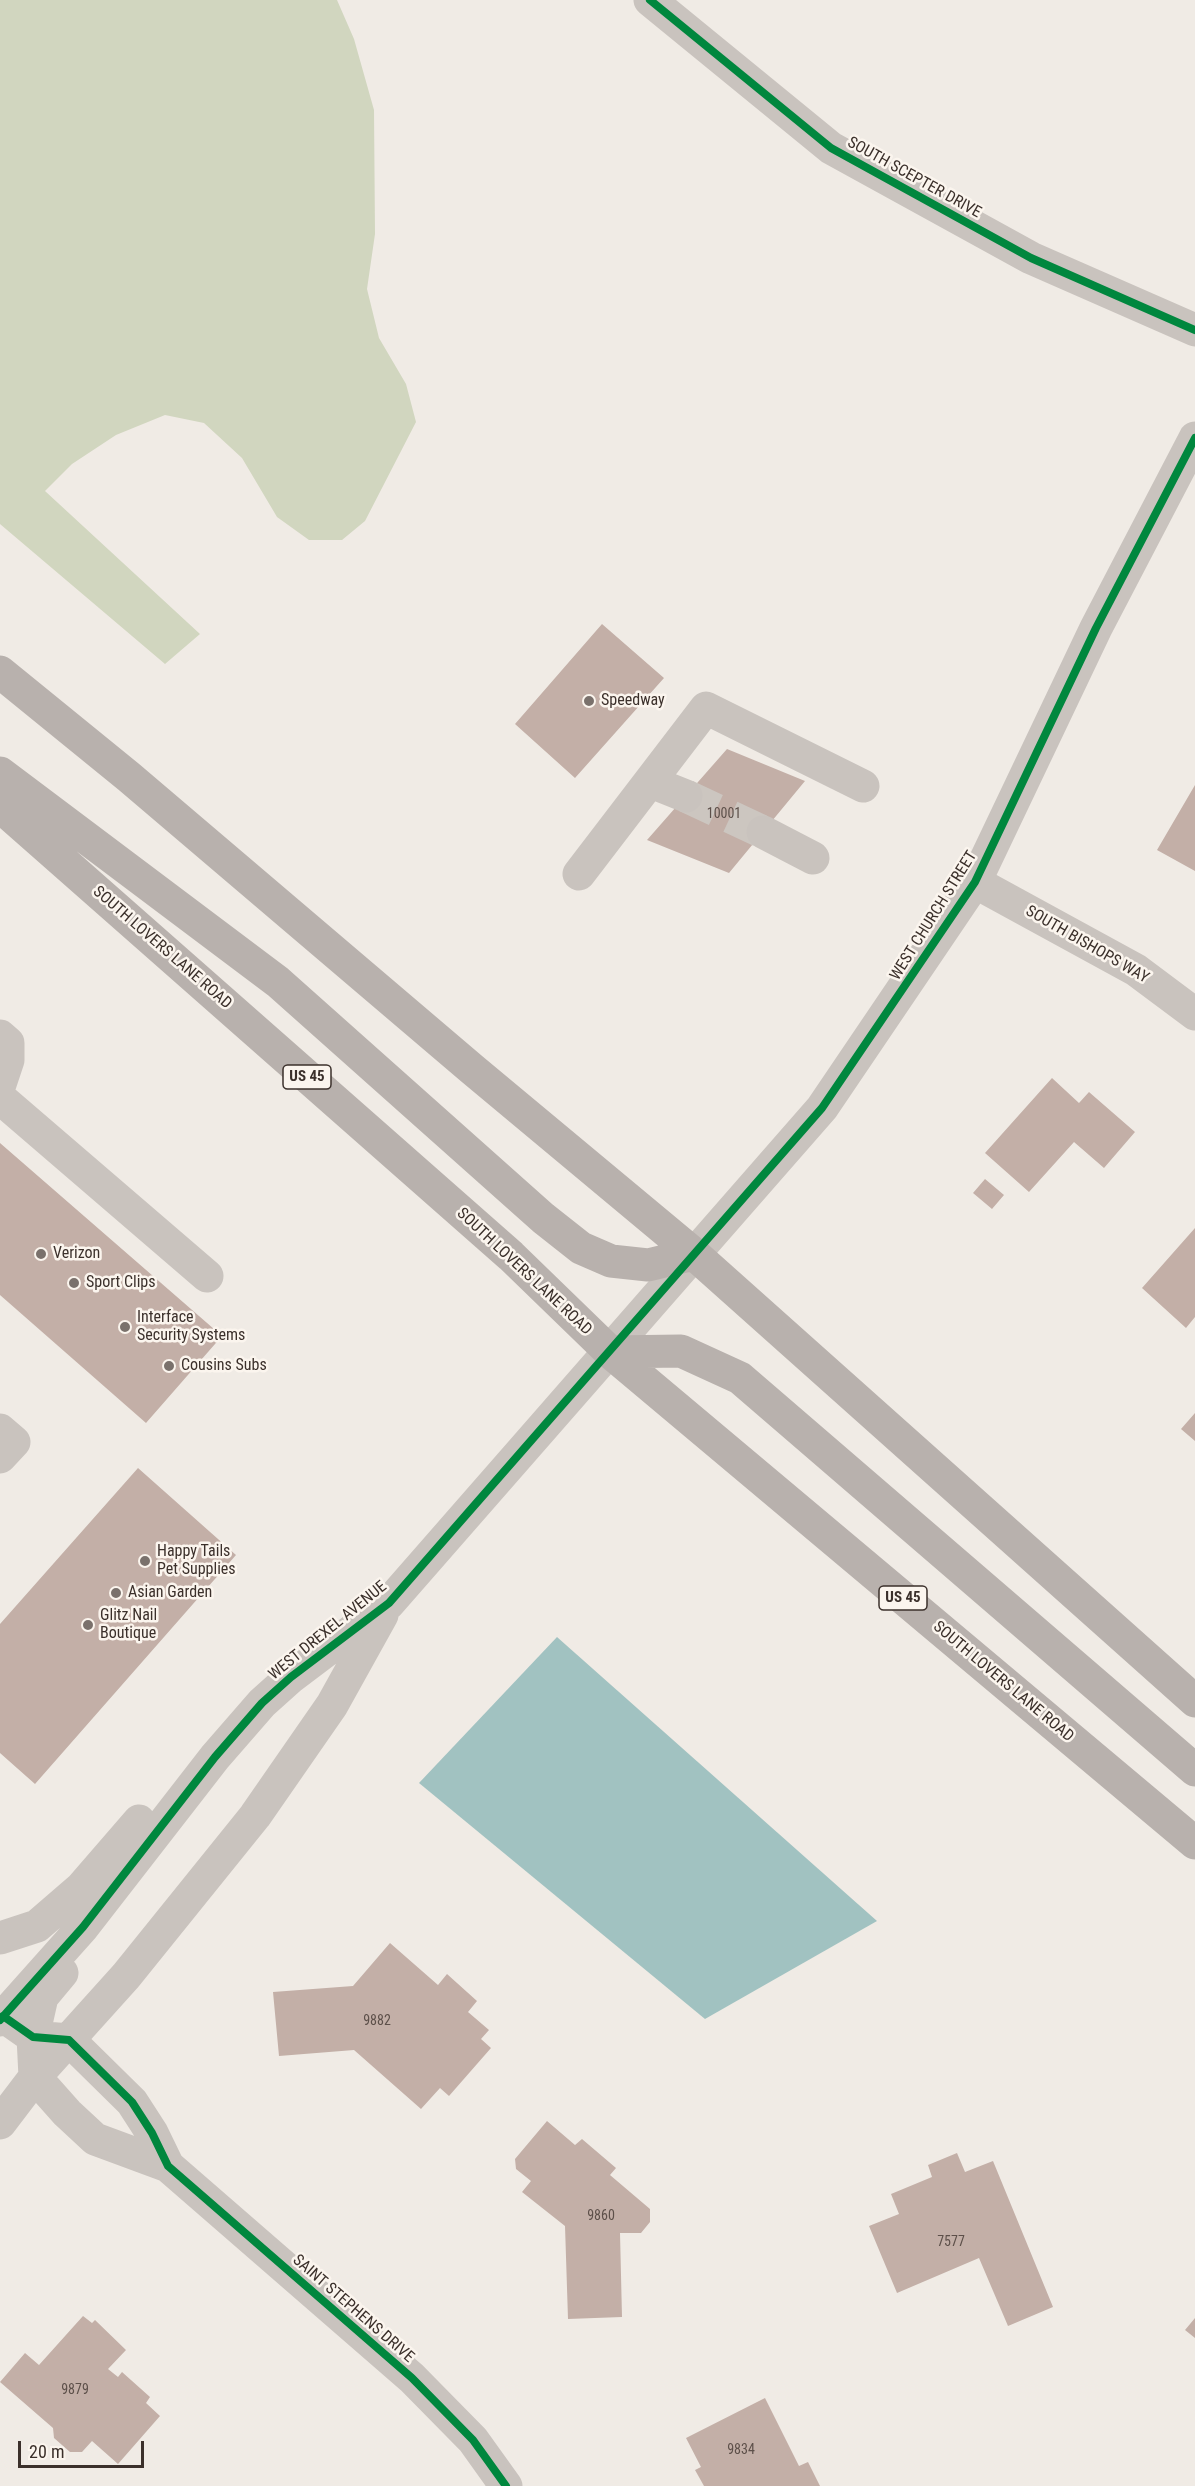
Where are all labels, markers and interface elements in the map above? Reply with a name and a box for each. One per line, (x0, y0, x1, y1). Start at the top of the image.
street label: SOUTH SCEPTER DRIVE (844, 133, 984, 223)
place label: Speedway (601, 691, 665, 711)
marker: Speedway (582, 694, 596, 708)
house number: 10001 (707, 806, 741, 822)
street label: WEST CHURCH STREET (886, 848, 982, 984)
street label: SOUTH LOVERS LANE ROAD (89, 883, 235, 1013)
street label: SOUTH BISHOPS WAY (1022, 902, 1152, 988)
road number: US 45 (283, 1065, 331, 1089)
street label: SOUTH LOVERS LANE ROAD (453, 1204, 595, 1340)
place label: Verizon (53, 1244, 100, 1264)
marker: Verizon (34, 1247, 48, 1261)
place label: Sport Clips (86, 1273, 155, 1293)
marker: Sport Clips (67, 1276, 81, 1290)
place label: Interface Security Systems (137, 1308, 245, 1346)
marker: Interface Security Systems (118, 1320, 132, 1334)
place label: Cousins Subs (181, 1356, 267, 1376)
marker: Cousins Subs (162, 1359, 176, 1373)
place label: Happy Tails Pet Supplies (157, 1542, 236, 1580)
marker: Happy Tails Pet Supplies (138, 1554, 152, 1568)
street label: WEST DREXEL AVENUE (265, 1577, 391, 1685)
place label: Asian Garden (128, 1583, 212, 1603)
marker: Asian Garden (109, 1586, 123, 1600)
road number: US 45 (879, 1586, 927, 1610)
place label: Glitz Nail Boutique (100, 1606, 157, 1644)
marker: Glitz Nail Boutique (81, 1618, 95, 1632)
street label: SOUTH LOVERS LANE ROAD (929, 1618, 1077, 1746)
house number: 9882 (363, 2013, 391, 2029)
house number: 9860 (587, 2208, 615, 2224)
house number: 7577 (937, 2234, 965, 2250)
street label: SAINT STEPHENS DRIVE (288, 2251, 418, 2367)
house number: 9879 (61, 2382, 89, 2398)
scale bar (21, 2429, 147, 2467)
text: 20 m (29, 2441, 64, 2462)
house number: 9834 (727, 2442, 755, 2458)

